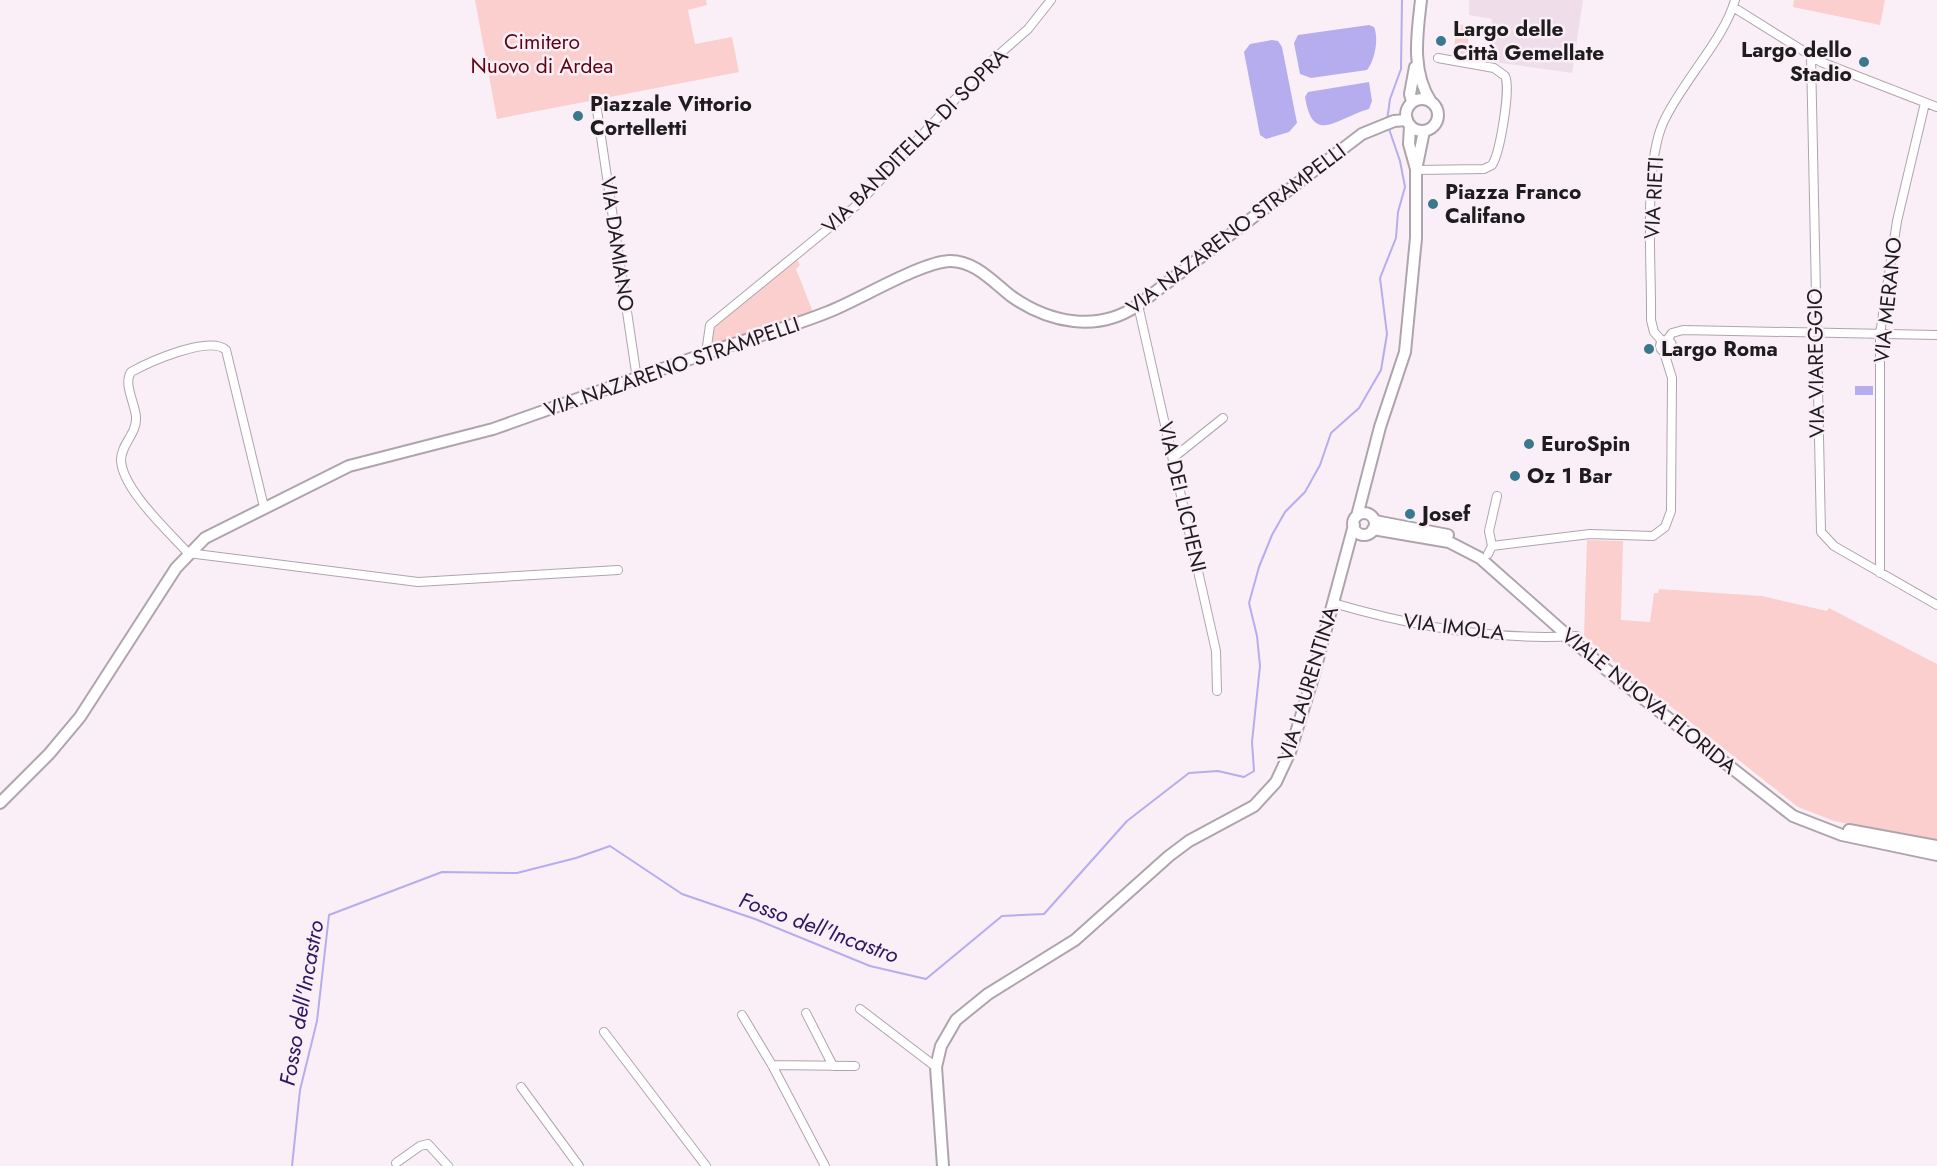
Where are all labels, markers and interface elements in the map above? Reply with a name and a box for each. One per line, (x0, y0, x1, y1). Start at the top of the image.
place label: Largo delle Città Gemellate (1453, 14, 1604, 68)
park label: Cimitero Nuovo di Ardea (471, 27, 613, 81)
marker: Largo delle Città Gemellate (1434, 34, 1448, 48)
place label: Largo dello Stadio (1741, 35, 1852, 89)
street label: VIA BANDITELLA DI SOPRA (815, 41, 1015, 241)
marker: Largo dello Stadio (1857, 55, 1871, 69)
place label: Piazzale Vittorio Cortelletti (590, 89, 752, 143)
marker: Piazzale Vittorio Cortelletti (571, 109, 585, 123)
street label: VIA NAZARENO STRAMPELLI (1120, 136, 1352, 322)
street label: VIA RIETI (1637, 156, 1671, 240)
street label: VIA DAMIANO (593, 175, 641, 313)
place label: Piazza Franco Califano (1445, 177, 1581, 231)
marker: Piazza Franco Califano (1426, 197, 1440, 211)
street label: VIA MERANO (1866, 236, 1910, 364)
street label: VIA VIAREGGIO (1800, 288, 1832, 438)
street label: VIA NAZARENO STRAMPELLI (540, 309, 804, 425)
place label: Largo Roma (1661, 334, 1778, 364)
marker: Largo Roma (1642, 342, 1656, 356)
street label: VIA DEI LICHENI (1150, 419, 1214, 575)
place label: EuroSpin (1541, 429, 1630, 459)
marker: EuroSpin (1522, 437, 1536, 451)
place label: Oz 1 Bar (1527, 461, 1613, 491)
marker: Oz 1 Bar (1508, 469, 1522, 483)
place label: Josef (1418, 499, 1471, 529)
marker: Josef (1403, 507, 1417, 521)
street label: VIA LAURENTINA (1270, 603, 1346, 765)
street label: VIA IMOLA (1402, 606, 1507, 648)
street label: VIALE NUOVA FLORIDA (1555, 621, 1743, 781)
water label: Fosso dell'Incastro (735, 883, 903, 971)
water label: Fosso dell'Incastro (271, 917, 331, 1088)

